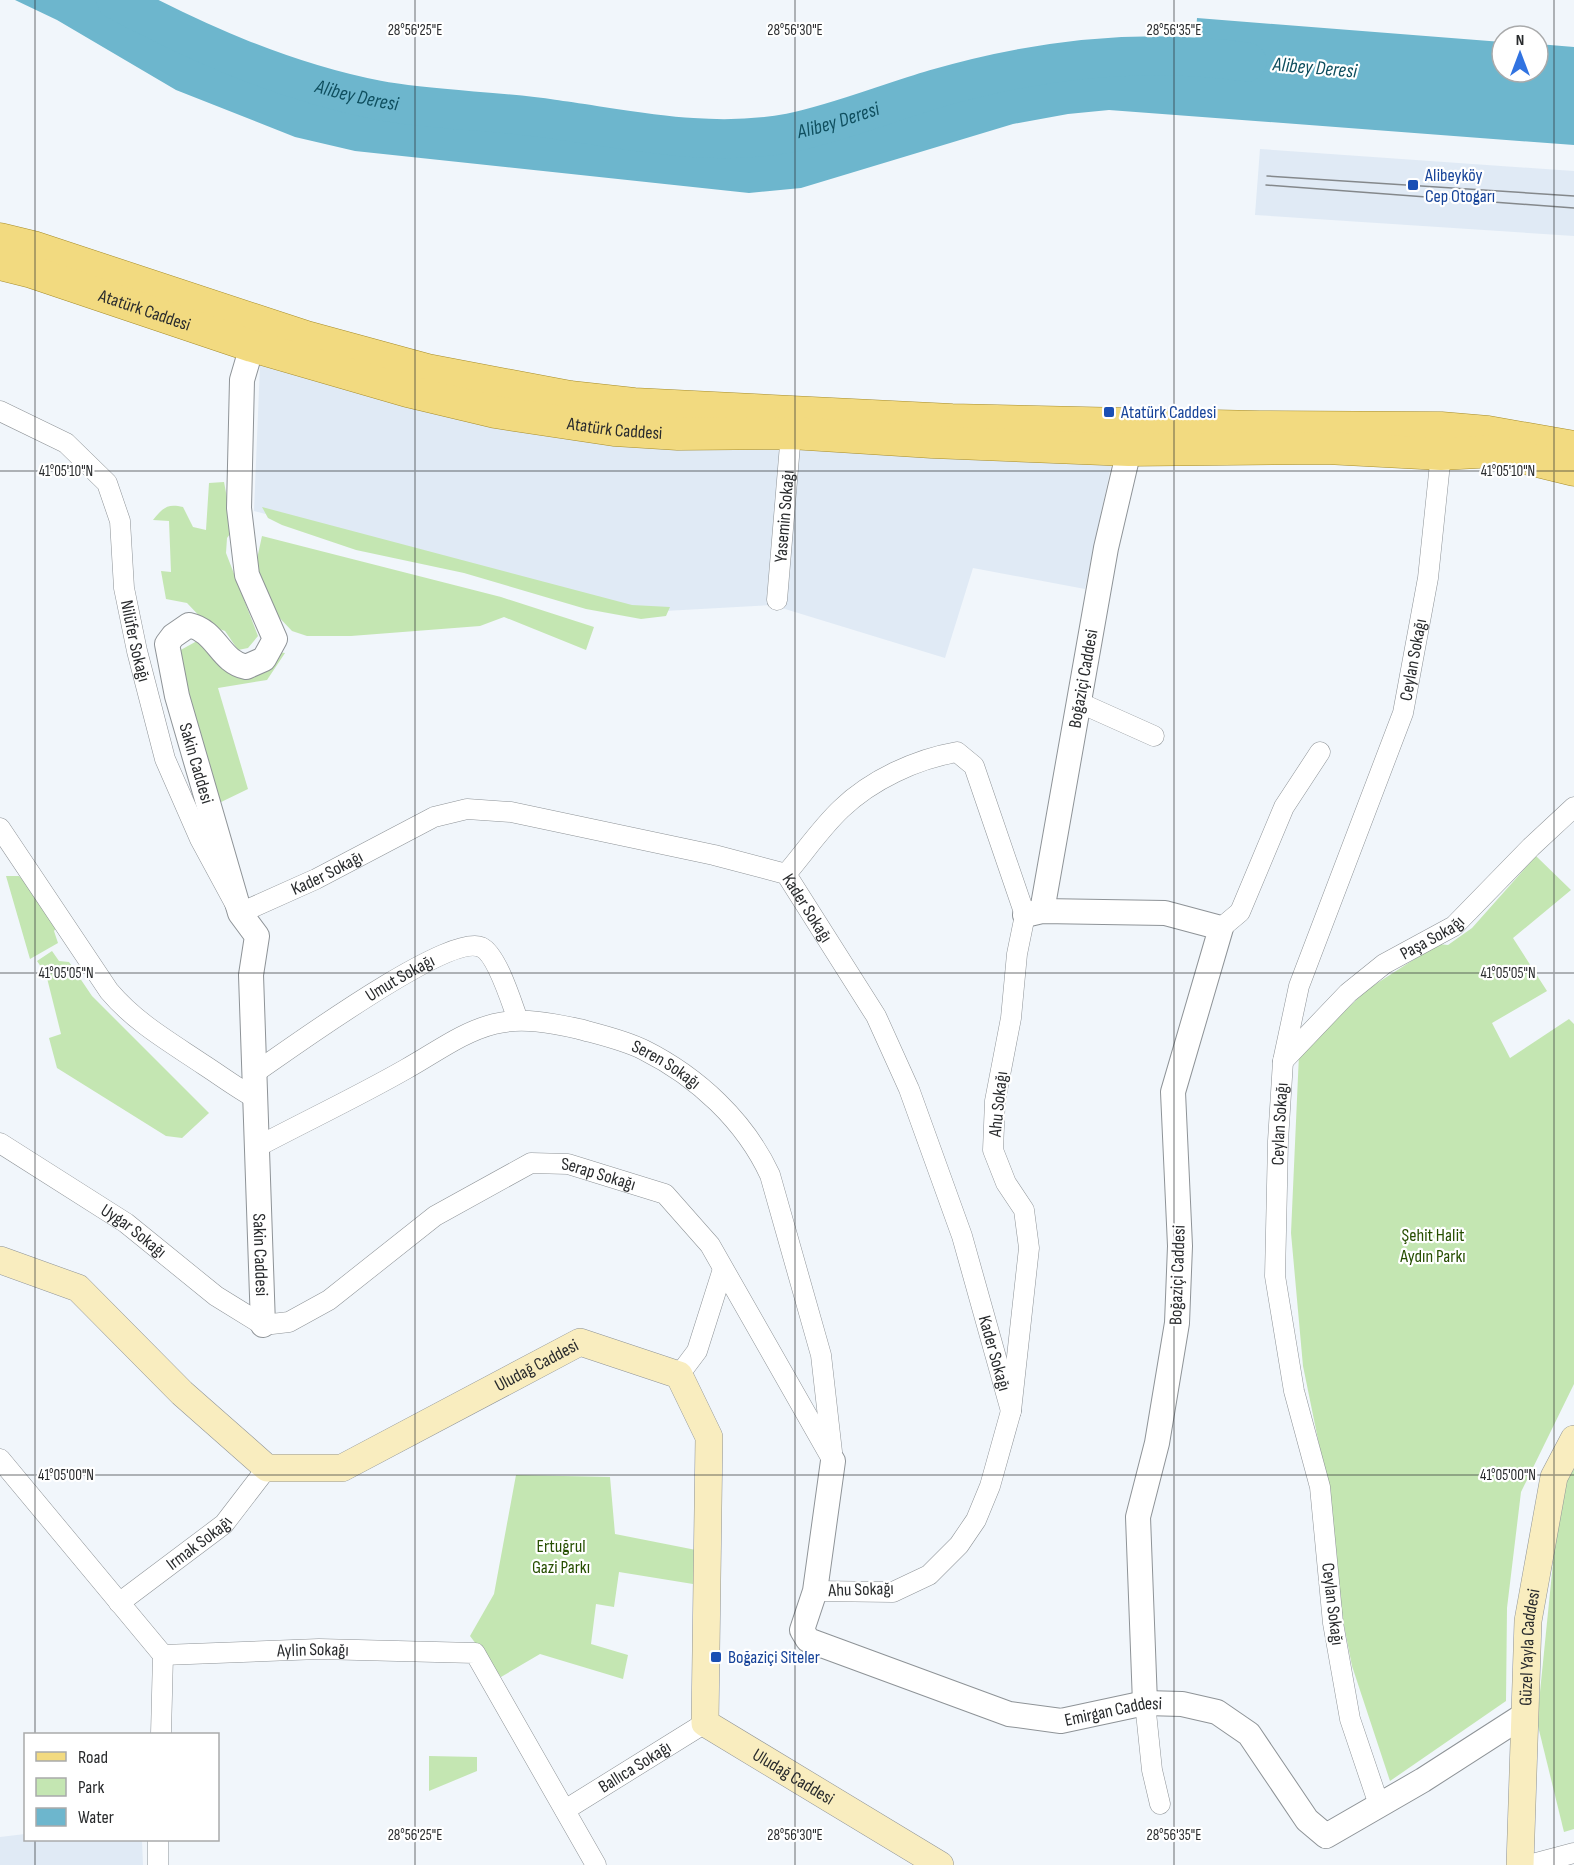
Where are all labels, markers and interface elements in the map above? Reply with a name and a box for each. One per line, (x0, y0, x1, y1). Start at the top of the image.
text: 28°56'25"E (388, 21, 442, 40)
text: 28°56'30"E (767, 21, 823, 40)
text: 28°56'35"E (1147, 21, 1201, 40)
north arrow (1490, 24, 1550, 84)
text: N (1516, 31, 1524, 50)
water label: Alibey Deresi (1271, 52, 1359, 84)
water label: Alibey Deresi (312, 74, 401, 117)
water label: Alibey Deresi (794, 97, 884, 144)
place label: Alibeyköy Cep Otogarı (1424, 165, 1495, 207)
marker: Alibeyköy Cep Otogarı (1406, 178, 1420, 192)
street label: Atatürk Caddesi (95, 285, 193, 336)
place label: Atatürk Caddesi (1120, 402, 1216, 423)
marker: Atatürk Caddesi (1102, 405, 1116, 419)
street label: Atatürk Caddesi (565, 413, 663, 444)
text: 41°05'10"N (39, 462, 93, 481)
text: 41°05'10"N (1481, 462, 1535, 481)
street label: Yasemin Sokağı (770, 469, 799, 563)
street label: Nilüfer Sokağı (116, 598, 155, 684)
street label: Ceylan Sokağı (1395, 617, 1431, 703)
street label: Boğaziçi Caddesi (1064, 628, 1102, 730)
street label: Sakin Caddesi (174, 721, 218, 806)
street label: Kader Sokağı (288, 846, 366, 900)
street label: Kader Sokağı (778, 870, 837, 946)
street label: Paşa Sokağı (1397, 912, 1469, 964)
street label: Umut Sokağı (362, 950, 438, 1006)
text: 41°05'05"N (38, 964, 94, 983)
text: 41°05'05"N (1480, 964, 1536, 983)
street label: Seren Sokağı (628, 1036, 705, 1094)
street label: Ahu Sokağı (985, 1070, 1012, 1139)
street label: Ceylan Sokağı (1267, 1082, 1293, 1166)
street label: Serap Sokağı (561, 1154, 638, 1195)
street label: Uygar Sokağı (97, 1200, 171, 1263)
street label: Sakin Caddesi (248, 1213, 272, 1297)
street label: Boğaziçi Caddesi (1165, 1225, 1190, 1325)
park label: Şehit Halit Aydın Parkı (1399, 1225, 1466, 1267)
street label: Kader Sokağı (974, 1313, 1015, 1393)
street label: Uludağ Caddesi (491, 1335, 582, 1396)
text: 41°05'00"N (38, 1466, 94, 1485)
text: 41°05'00"N (1480, 1466, 1536, 1485)
street label: Irmak Sokağı (162, 1512, 237, 1575)
park label: Ertuğrul Gazi Parkı (532, 1536, 590, 1578)
street label: Ceylan Sokağı (1317, 1562, 1348, 1647)
street label: Ahu Sokağı (827, 1578, 894, 1601)
street label: Güzel Yayla Caddesi (1515, 1587, 1545, 1706)
street label: Aylin Sokağı (276, 1639, 349, 1662)
place label: Boğaziçi Siteler (728, 1647, 820, 1668)
marker: Boğaziçi Siteler (709, 1650, 723, 1664)
street label: Emirgan Caddesi (1063, 1693, 1162, 1731)
legend (24, 1733, 219, 1841)
street label: Ballıca Sokağı (595, 1737, 675, 1798)
street label: Uludağ Caddesi (749, 1744, 838, 1810)
text: Road (78, 1747, 108, 1768)
text: Park (78, 1777, 104, 1798)
text: Water (78, 1807, 114, 1828)
text: 28°56'25"E (388, 1826, 442, 1845)
text: 28°56'30"E (767, 1826, 823, 1845)
text: 28°56'35"E (1147, 1826, 1201, 1845)

